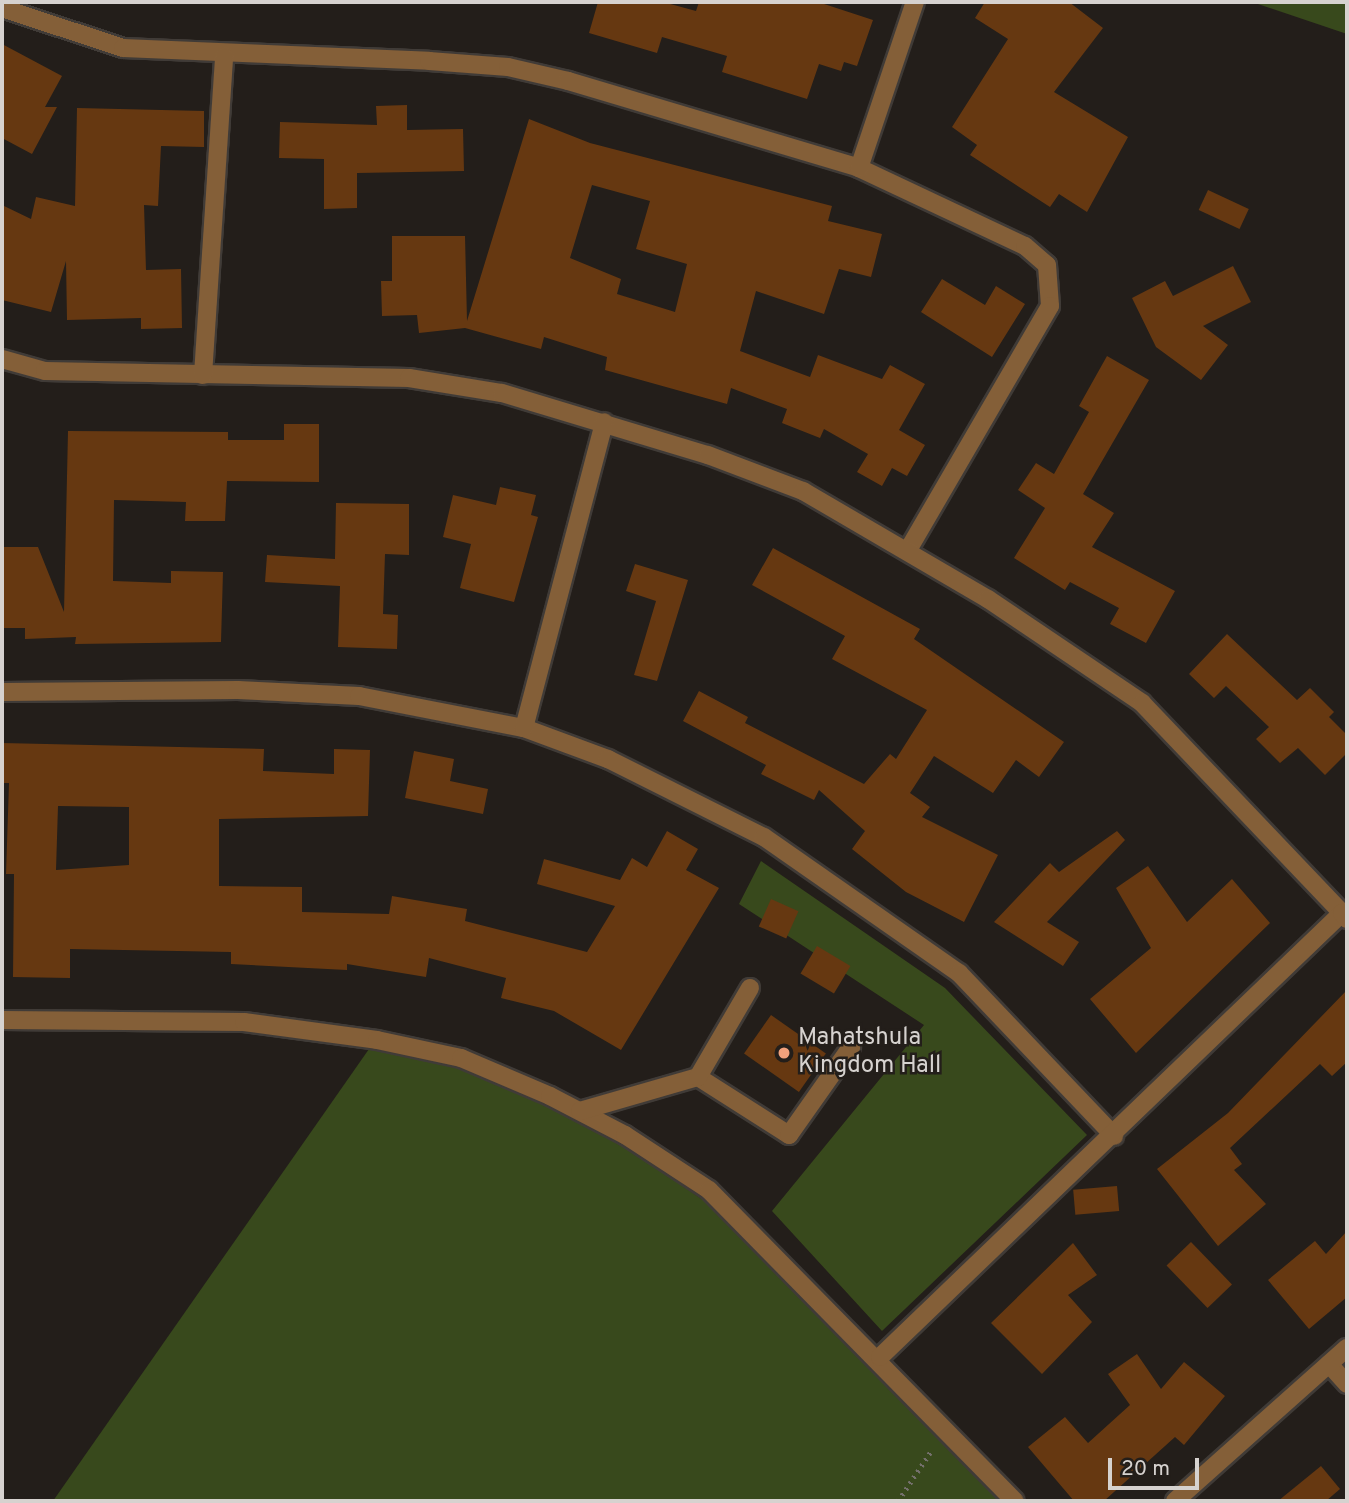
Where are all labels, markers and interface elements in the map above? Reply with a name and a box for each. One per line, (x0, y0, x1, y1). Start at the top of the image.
place label: Mahatshula Kingdom Hall (798, 1025, 941, 1081)
marker: Mahatshula Kingdom Hall (776, 1045, 792, 1061)
scale bar (1111, 1444, 1202, 1488)
text: 20 m (1121, 1456, 1170, 1483)

